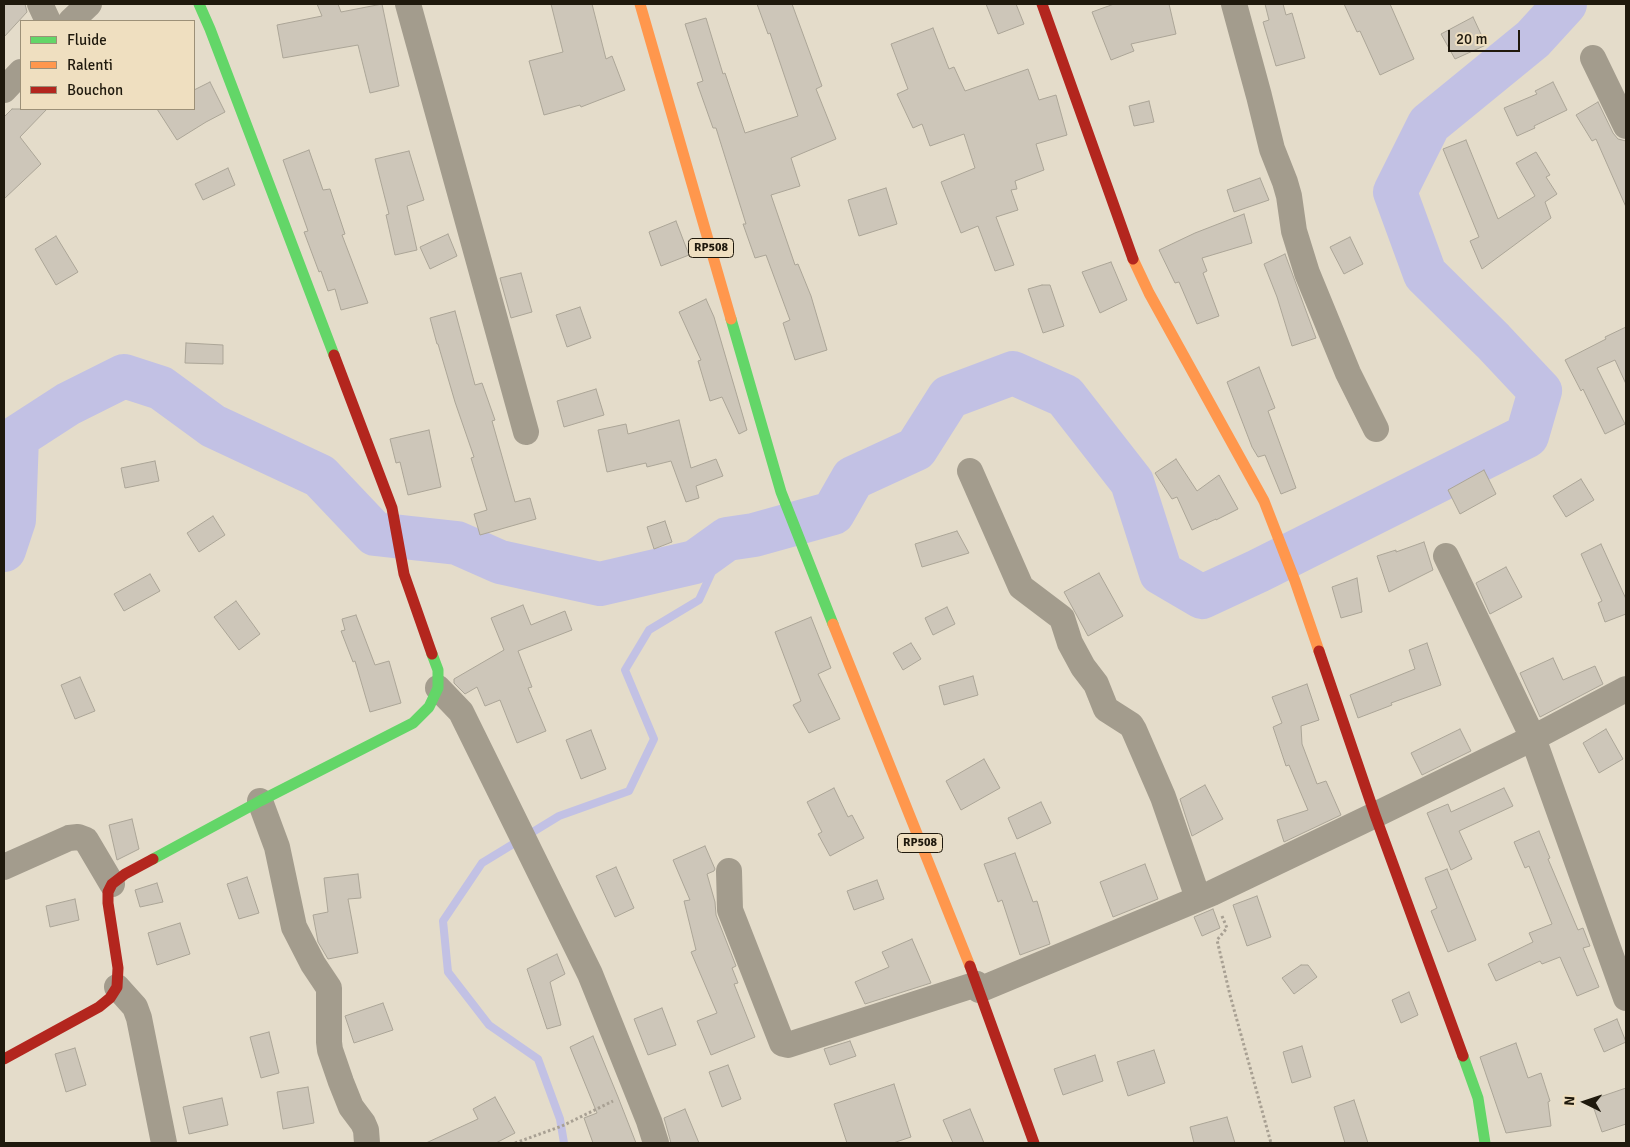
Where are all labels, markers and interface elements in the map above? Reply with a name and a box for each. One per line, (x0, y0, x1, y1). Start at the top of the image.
legend (20, 20, 195, 110)
scale bar (1450, 20, 1522, 52)
text: 20 m (1456, 30, 1487, 48)
text: Fluide (67, 31, 107, 49)
text: Ralenti (67, 56, 113, 74)
text: Bouchon (67, 81, 123, 99)
road number: RP508 (688, 238, 734, 258)
road number: RP508 (898, 834, 942, 852)
north arrow (1560, 1077, 1610, 1127)
text: N (1561, 1095, 1578, 1106)

